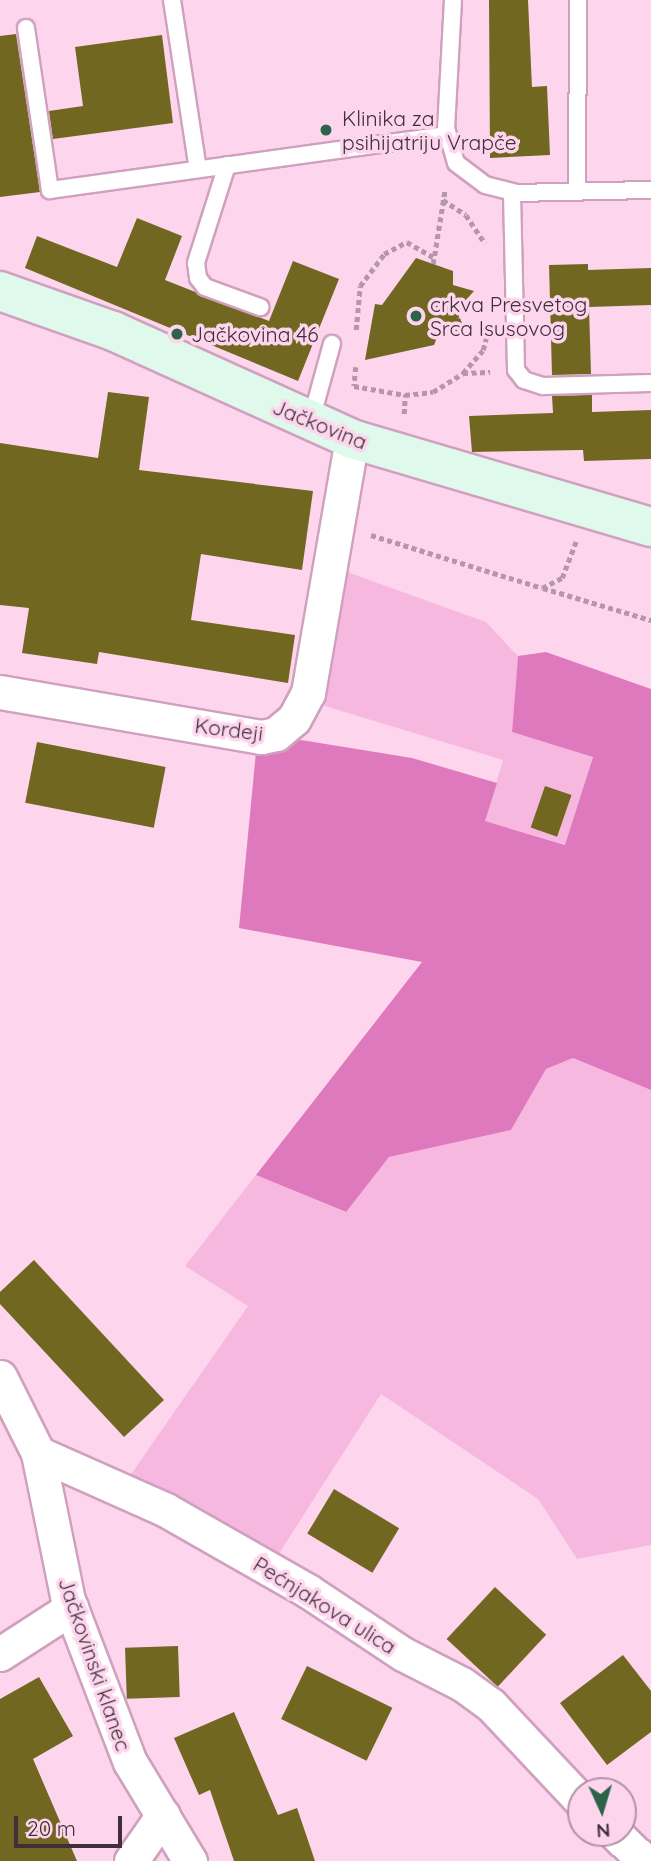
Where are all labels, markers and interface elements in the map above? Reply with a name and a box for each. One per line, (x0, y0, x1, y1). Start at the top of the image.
place label: Klinika za psihijatriju Vrapče (342, 105, 517, 155)
marker: Klinika za psihijatriju Vrapče (316, 120, 336, 140)
place label: crkva Presvetog Srca Isusovog (430, 291, 587, 341)
marker: crkva Presvetog Srca Isusovog (408, 308, 424, 324)
place label: Jačkovina 46 (191, 321, 319, 347)
marker: Jačkovina 46 (169, 326, 185, 342)
street label: Jačkovina (269, 394, 371, 454)
street label: Kordeji (193, 712, 265, 746)
street label: Pećnjakova ulica (249, 1551, 401, 1659)
street label: Jačkovinski klanec (54, 1574, 136, 1754)
north arrow (567, 1777, 637, 1847)
scale bar (18, 1801, 126, 1845)
text: 20 m (27, 1815, 76, 1841)
text: N (596, 1818, 611, 1843)

